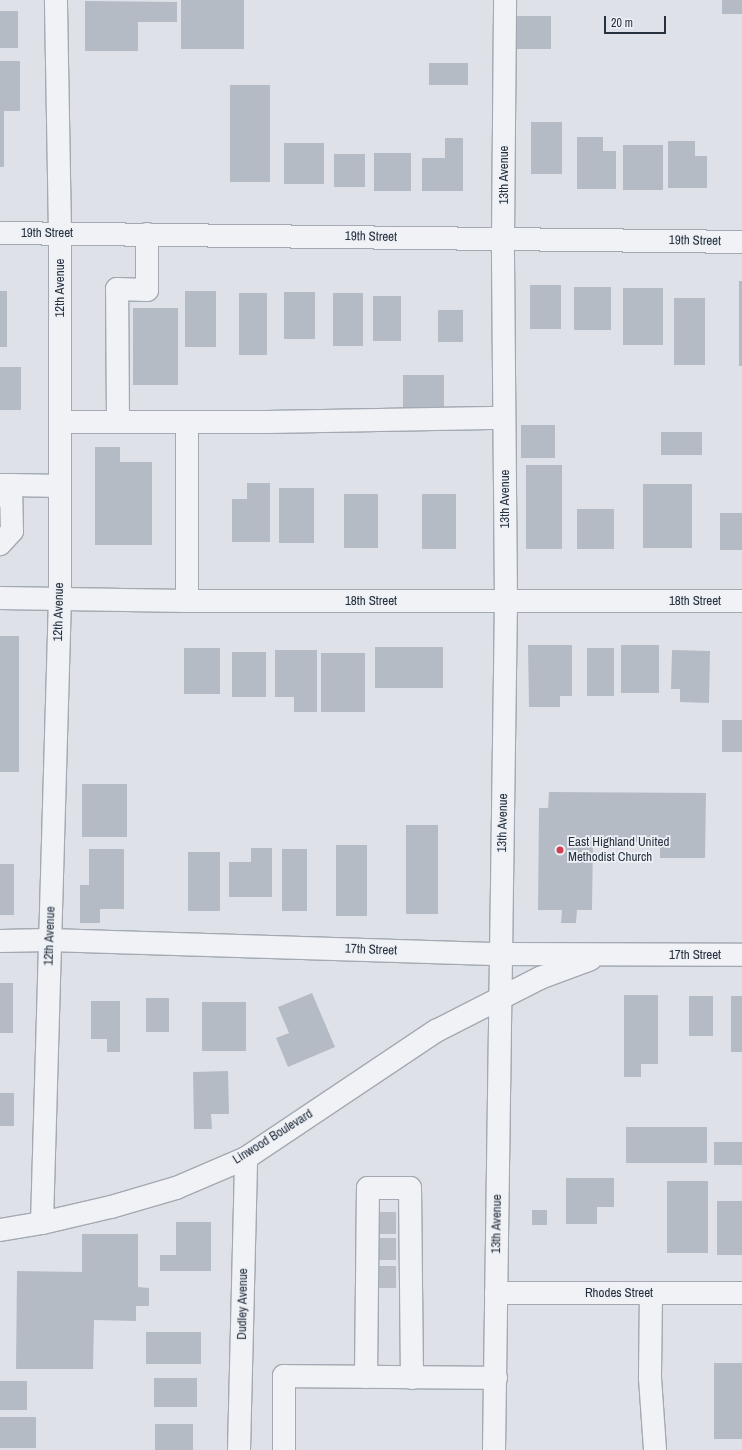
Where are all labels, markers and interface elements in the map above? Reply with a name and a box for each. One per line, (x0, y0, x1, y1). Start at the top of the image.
scale bar (606, 8, 668, 34)
text: 20 m (611, 15, 633, 31)
street label: 13th Avenue (496, 145, 512, 205)
street label: 19th Street (21, 225, 73, 241)
street label: 19th Street (345, 229, 397, 245)
street label: 19th Street (669, 233, 721, 249)
street label: 12th Avenue (52, 258, 68, 318)
street label: 13th Avenue (497, 469, 513, 529)
street label: 12th Avenue (51, 582, 67, 642)
street label: 18th Street (345, 593, 397, 609)
street label: 18th Street (669, 593, 721, 609)
street label: 13th Avenue (495, 793, 511, 853)
place label: East Highland United Methodist Church (568, 835, 669, 866)
marker: East Highland United Methodist Church (555, 845, 565, 855)
street label: 12th Avenue (41, 906, 59, 966)
street label: 17th Street (345, 941, 397, 959)
street label: 17th Street (669, 947, 721, 963)
street label: Linwood Boulevard (230, 1106, 316, 1168)
street label: 13th Avenue (489, 1194, 505, 1254)
street label: Dudley Avenue (235, 1268, 251, 1340)
street label: Rhodes Street (585, 1285, 653, 1301)

